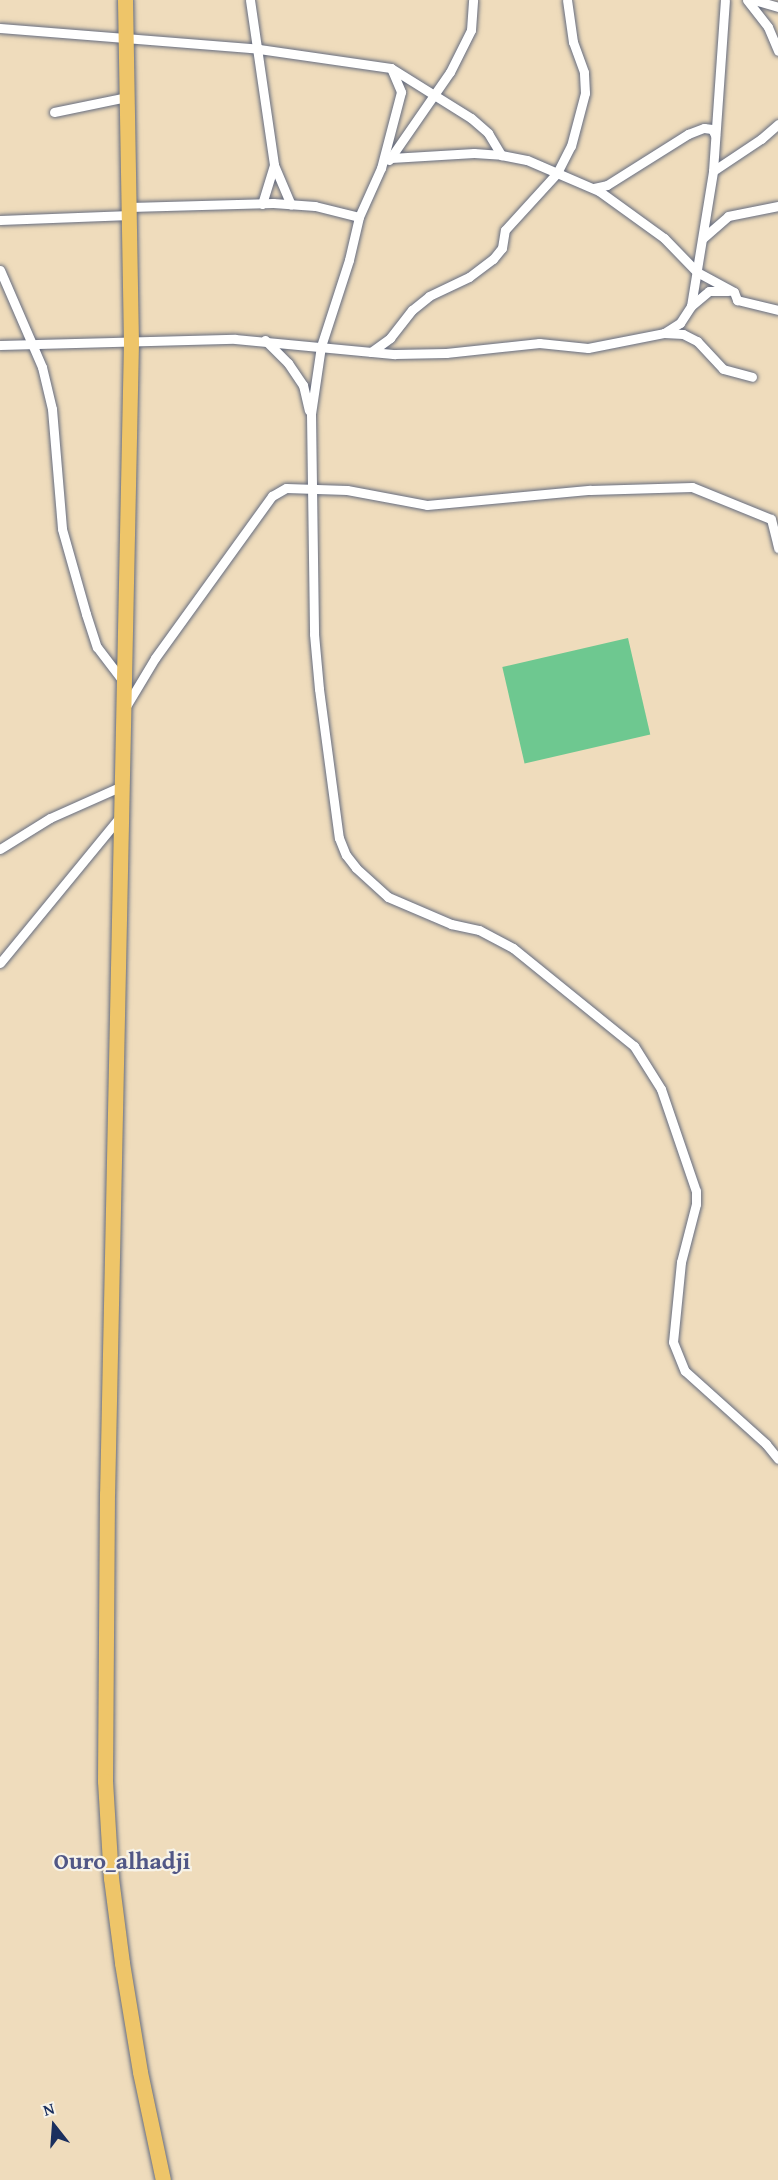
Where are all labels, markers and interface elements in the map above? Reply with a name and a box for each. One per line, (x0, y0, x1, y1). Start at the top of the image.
district label: Ouro_alhadji (54, 1847, 190, 1875)
north arrow (24, 2096, 84, 2156)
text: N (40, 2096, 57, 2122)

